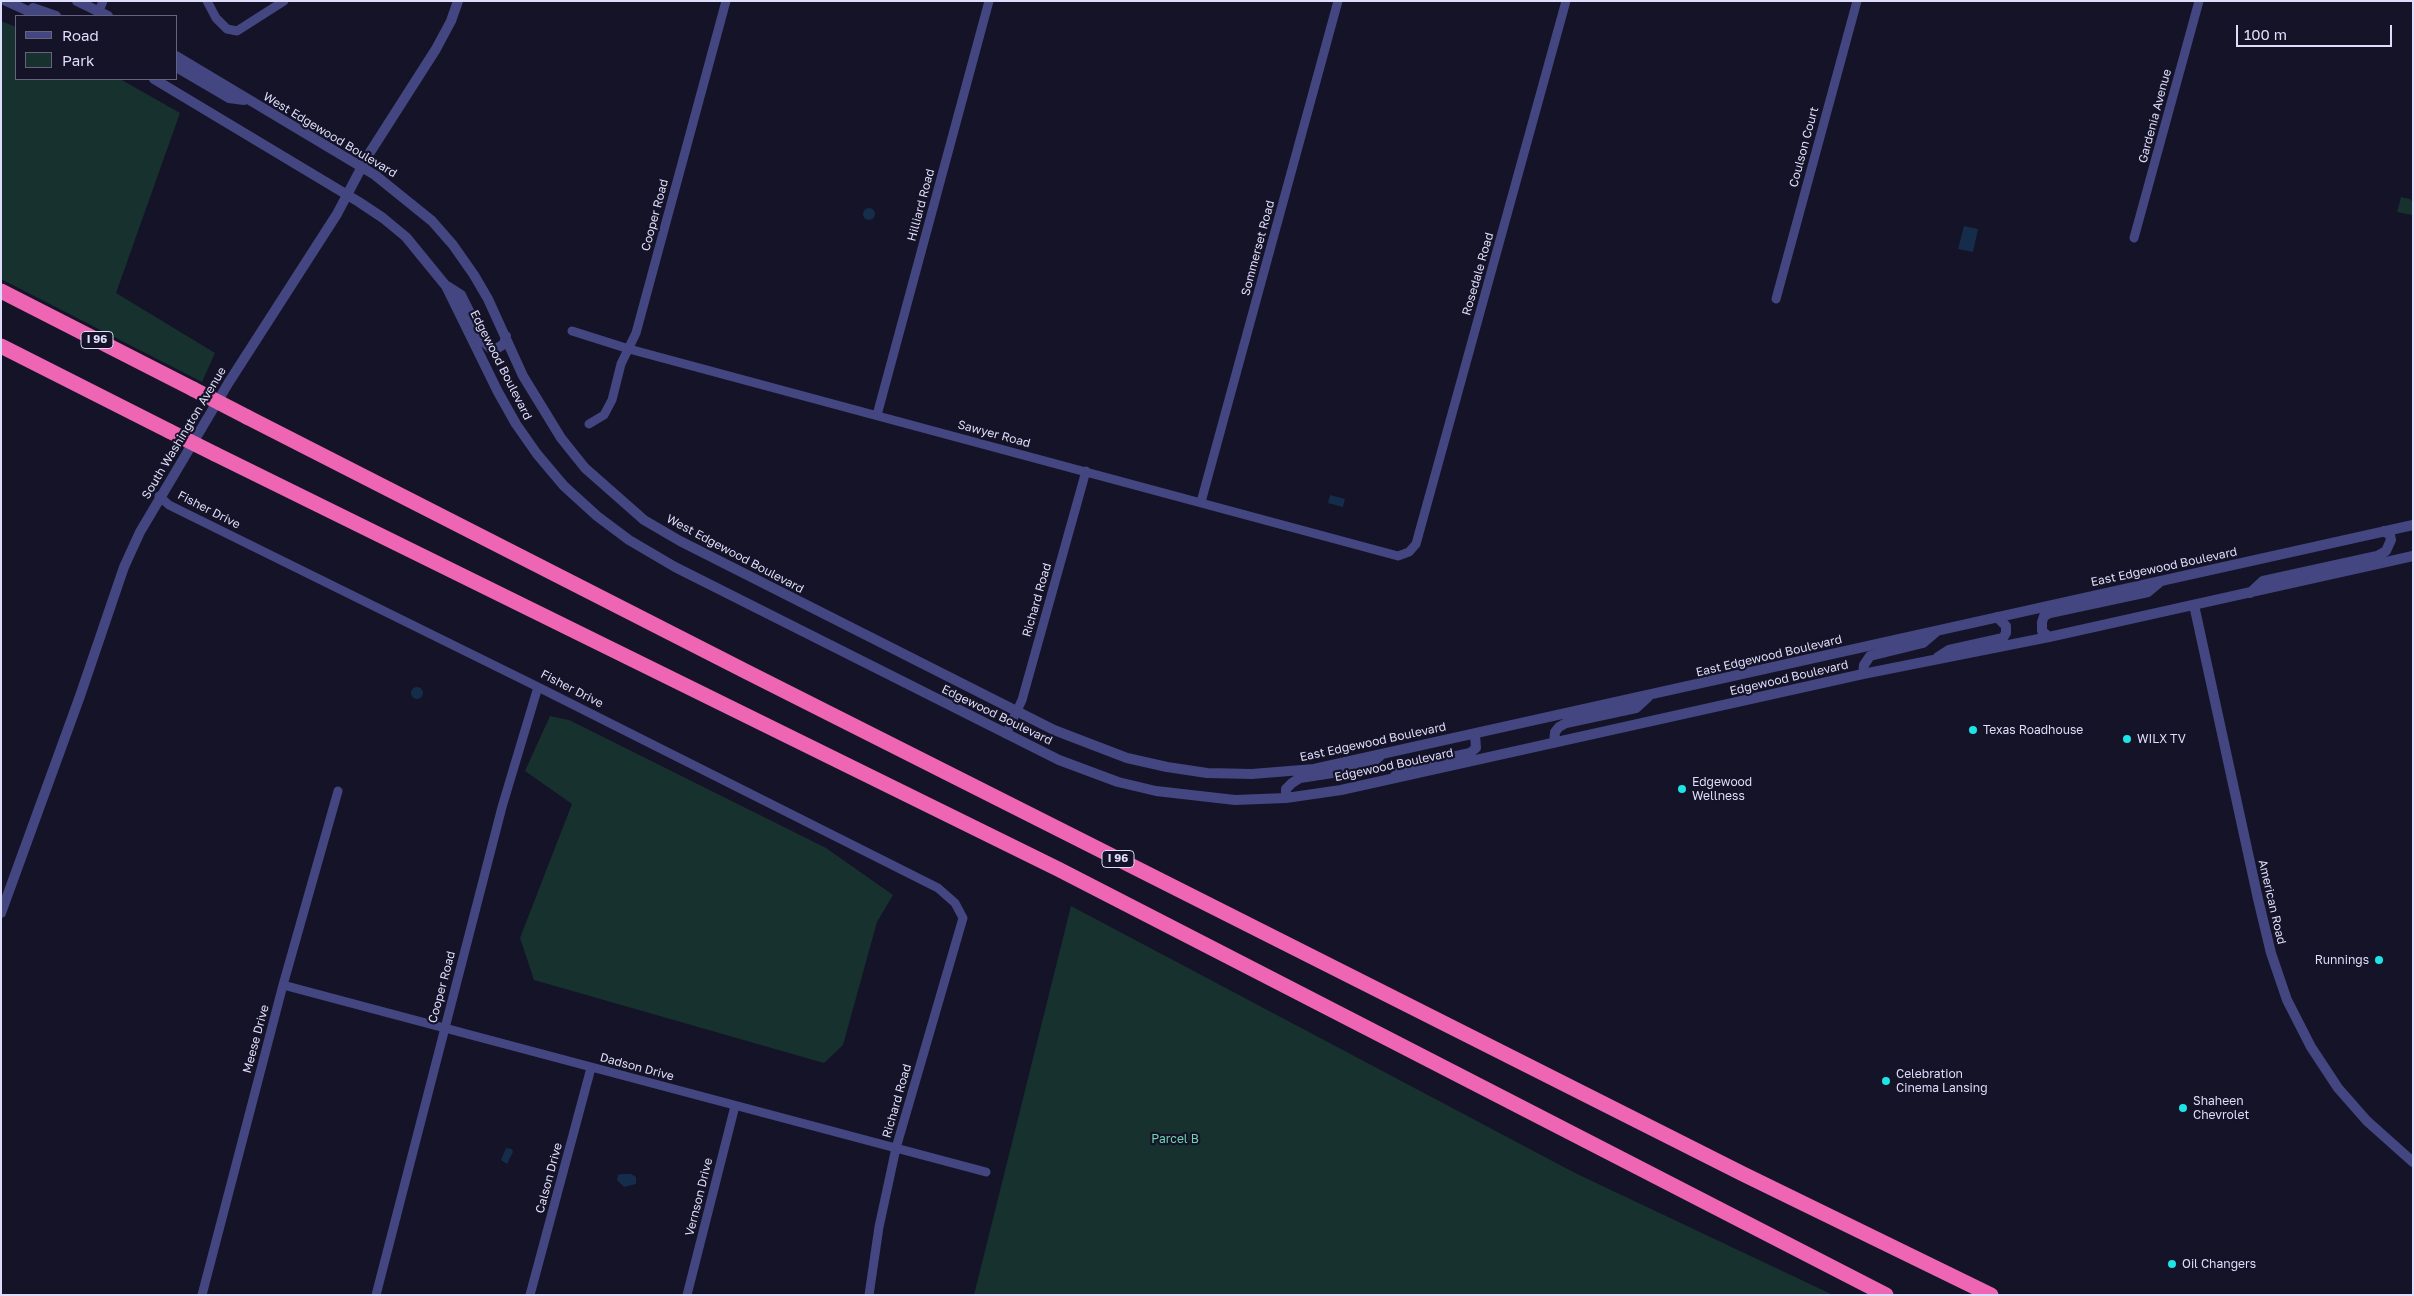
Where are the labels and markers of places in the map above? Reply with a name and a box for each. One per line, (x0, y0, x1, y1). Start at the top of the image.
place label: Texas Roadhouse (1983, 723, 2083, 737)
marker: Texas Roadhouse (1967, 724, 1979, 736)
place label: WILX TV (2137, 732, 2186, 746)
marker: WILX TV (2121, 733, 2133, 745)
place label: Edgewood Wellness (1692, 775, 1752, 803)
marker: Edgewood Wellness (1676, 783, 1688, 795)
place label: Runnings (2315, 953, 2369, 967)
marker: Runnings (2373, 954, 2385, 966)
place label: Celebration Cinema Lansing (1896, 1067, 1988, 1095)
marker: Celebration Cinema Lansing (1880, 1075, 1892, 1087)
place label: Shaheen Chevrolet (2193, 1094, 2249, 1122)
marker: Shaheen Chevrolet (2177, 1102, 2189, 1114)
place label: Oil Changers (2182, 1257, 2256, 1271)
marker: Oil Changers (2166, 1258, 2178, 1270)

